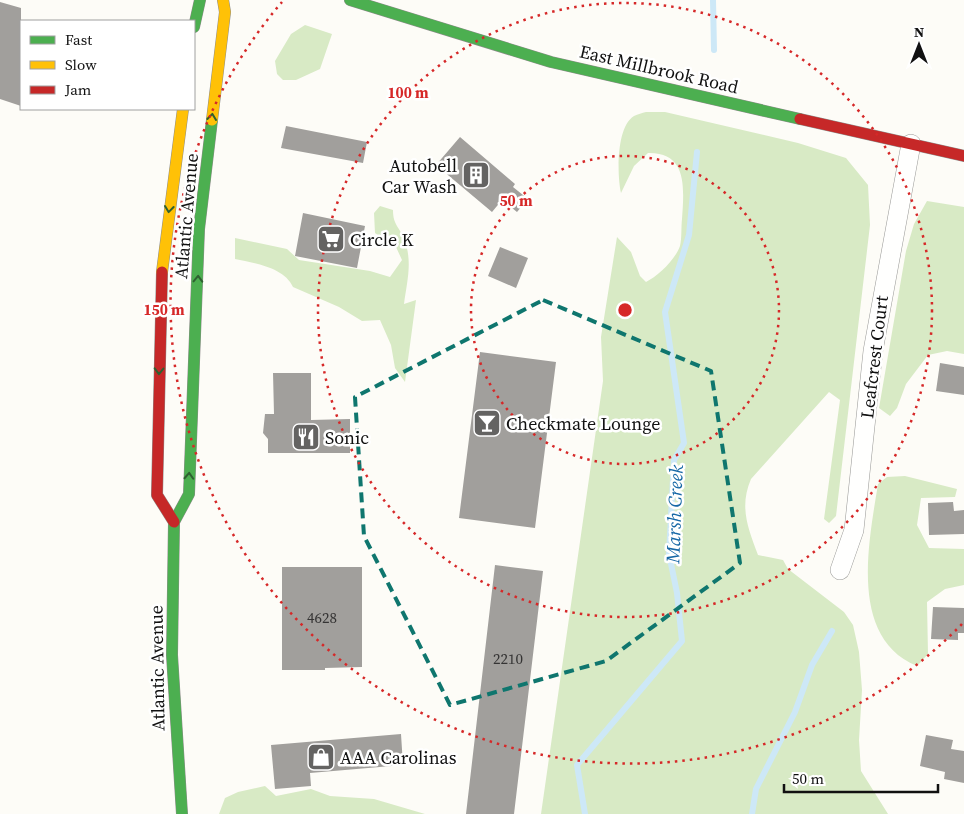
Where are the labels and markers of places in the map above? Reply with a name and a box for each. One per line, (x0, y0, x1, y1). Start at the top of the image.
place label: Autobell Car Wash (382, 153, 457, 199)
building icon: Autobell Car Wash (461, 160, 491, 190)
supermarket icon: Circle K (316, 224, 346, 254)
place label: Circle K (350, 227, 414, 252)
centre of rings (616, 301, 634, 319)
bar icon: Checkmate Lounge (472, 408, 502, 438)
place label: Checkmate Lounge (506, 411, 661, 436)
restaurant icon: Sonic (291, 422, 321, 452)
place label: Sonic (325, 425, 369, 450)
shop icon: AAA Carolinas (306, 742, 336, 772)
place label: AAA Carolinas (340, 745, 457, 770)

